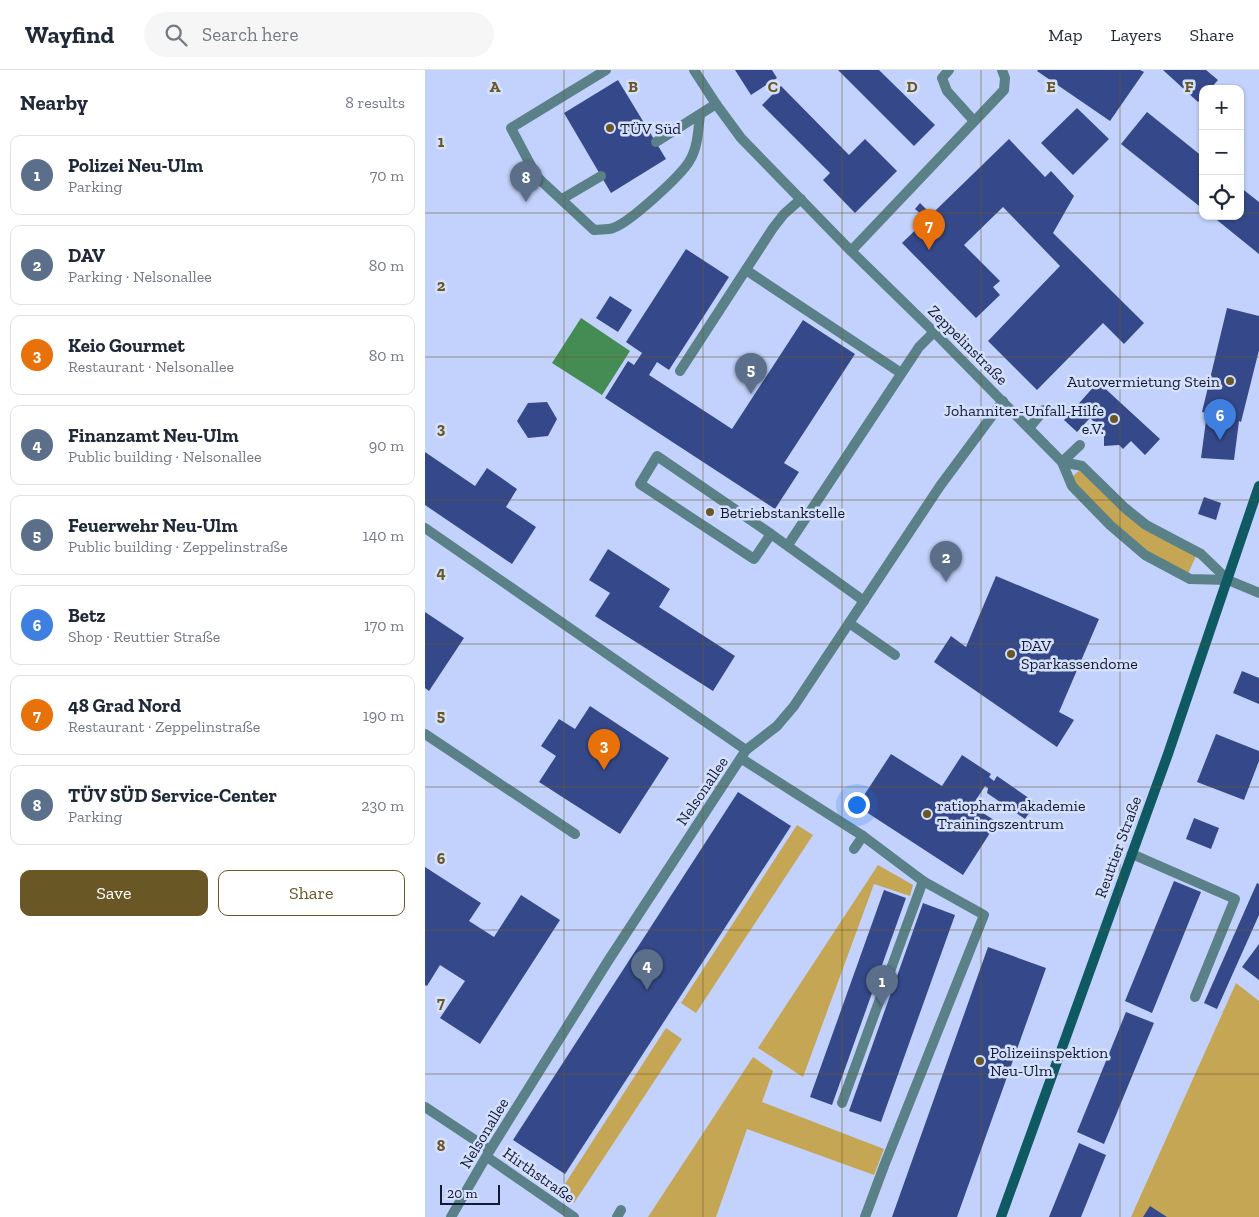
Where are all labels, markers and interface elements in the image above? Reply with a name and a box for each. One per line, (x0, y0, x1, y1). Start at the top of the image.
search box (144, 12, 494, 57)
text: Wayfind (25, 20, 114, 49)
icon: search (162, 21, 190, 49)
text: Search here (202, 23, 298, 46)
text: Map (1048, 24, 1083, 46)
text: Layers (1111, 24, 1162, 46)
text: Share (1190, 24, 1234, 46)
text: A (490, 77, 501, 96)
text: B (628, 77, 638, 96)
text: C (768, 77, 778, 96)
text: D (906, 77, 918, 96)
text: E (1046, 77, 1056, 96)
text: F (1184, 77, 1194, 96)
map controls (1199, 85, 1244, 220)
button: + (1199, 85, 1244, 130)
text: Nearby (20, 90, 88, 115)
text: 8 results (345, 93, 405, 112)
place label: TÜV Süd (620, 119, 681, 138)
marker: TÜV Süd (604, 122, 616, 134)
button: − (1199, 130, 1244, 175)
text: 1 (438, 132, 445, 151)
text: Polizei Neu-Ulm (68, 154, 203, 177)
pin: 8 (510, 161, 542, 202)
text: 1 (34, 166, 40, 185)
text: 70 m (370, 166, 404, 185)
button: locate (1199, 175, 1244, 220)
text: Parking (68, 177, 122, 196)
pin: 7 (913, 209, 945, 250)
text: DAV (68, 244, 105, 267)
text: 2 (33, 256, 41, 275)
text: 80 m (369, 256, 404, 275)
text: Parking · Nelsonallee (68, 267, 212, 286)
text: 2 (437, 276, 446, 295)
street label: Zeppelinstraße (924, 301, 1012, 389)
text: Keio Gourmet (68, 334, 185, 357)
text: 3 (33, 346, 41, 365)
text: 80 m (369, 346, 404, 365)
pin: 5 (735, 353, 767, 394)
text: Restaurant · Nelsonallee (68, 357, 234, 376)
place label: Autovermietung Stein (1067, 372, 1221, 391)
marker: Autovermietung Stein (1224, 375, 1236, 387)
pin: 6 (1204, 399, 1236, 440)
place label: Johanniter-Unfall-Hilfe e.V. (944, 401, 1104, 438)
marker: Johanniter-Unfall-Hilfe e.V. (1108, 413, 1120, 425)
text: 3 (437, 419, 446, 438)
text: Finanzamt Neu-Ulm (68, 424, 239, 447)
text: 4 (32, 436, 42, 455)
text: 90 m (369, 436, 404, 455)
text: Public building · Nelsonallee (68, 447, 262, 466)
place label: Betriebstankstelle (720, 503, 845, 522)
marker: Betriebstankstelle (704, 506, 716, 518)
text: Feuerwehr Neu-Ulm (68, 514, 238, 537)
text: 5 (33, 526, 41, 545)
text: 140 m (363, 526, 404, 545)
text: Public building · Zeppelinstraße (68, 537, 288, 556)
pin: 2 (930, 541, 962, 582)
text: 4 (436, 563, 446, 582)
text: Betz (68, 604, 106, 627)
text: 6 (33, 616, 41, 635)
text: 170 m (364, 616, 404, 635)
text: Shop · Reuttier Straße (68, 627, 220, 646)
place label: DAV Sparkassendome (1021, 636, 1138, 673)
marker: DAV Sparkassendome (1005, 648, 1017, 660)
text: 48 Grad Nord (68, 694, 181, 717)
text: 7 (33, 706, 41, 725)
text: 190 m (363, 706, 404, 725)
text: 5 (437, 706, 445, 725)
text: Restaurant · Zeppelinstraße (68, 717, 260, 736)
pin: 3 (588, 729, 620, 770)
street label: Nelsonallee (672, 753, 732, 829)
text: TÜV SÜD Service-Center (68, 784, 277, 807)
your location (844, 792, 870, 818)
street label: Reuttier Straße (1091, 793, 1145, 901)
text: 8 (33, 796, 41, 815)
text: 230 m (361, 796, 404, 815)
place label: ratiopharm akademie Trainingszentrum (937, 796, 1086, 833)
text: Parking (68, 807, 122, 826)
marker: ratiopharm akademie Trainingszentrum (921, 808, 933, 820)
text: 6 (437, 849, 446, 868)
button: Save (20, 870, 208, 916)
button: Share (218, 870, 405, 916)
pin: 4 (631, 949, 663, 990)
pin: 1 (866, 965, 898, 1006)
text: 7 (437, 993, 445, 1012)
place label: Polizeiinspektion Neu-Ulm (990, 1043, 1109, 1080)
marker: Polizeiinspektion Neu-Ulm (974, 1055, 986, 1067)
street label: Nelsonallee (456, 1094, 512, 1172)
text: 8 (437, 1136, 446, 1155)
street label: Hirthstraße (499, 1143, 579, 1207)
scale bar (440, 1182, 500, 1205)
text: 20 m (447, 1185, 478, 1202)

